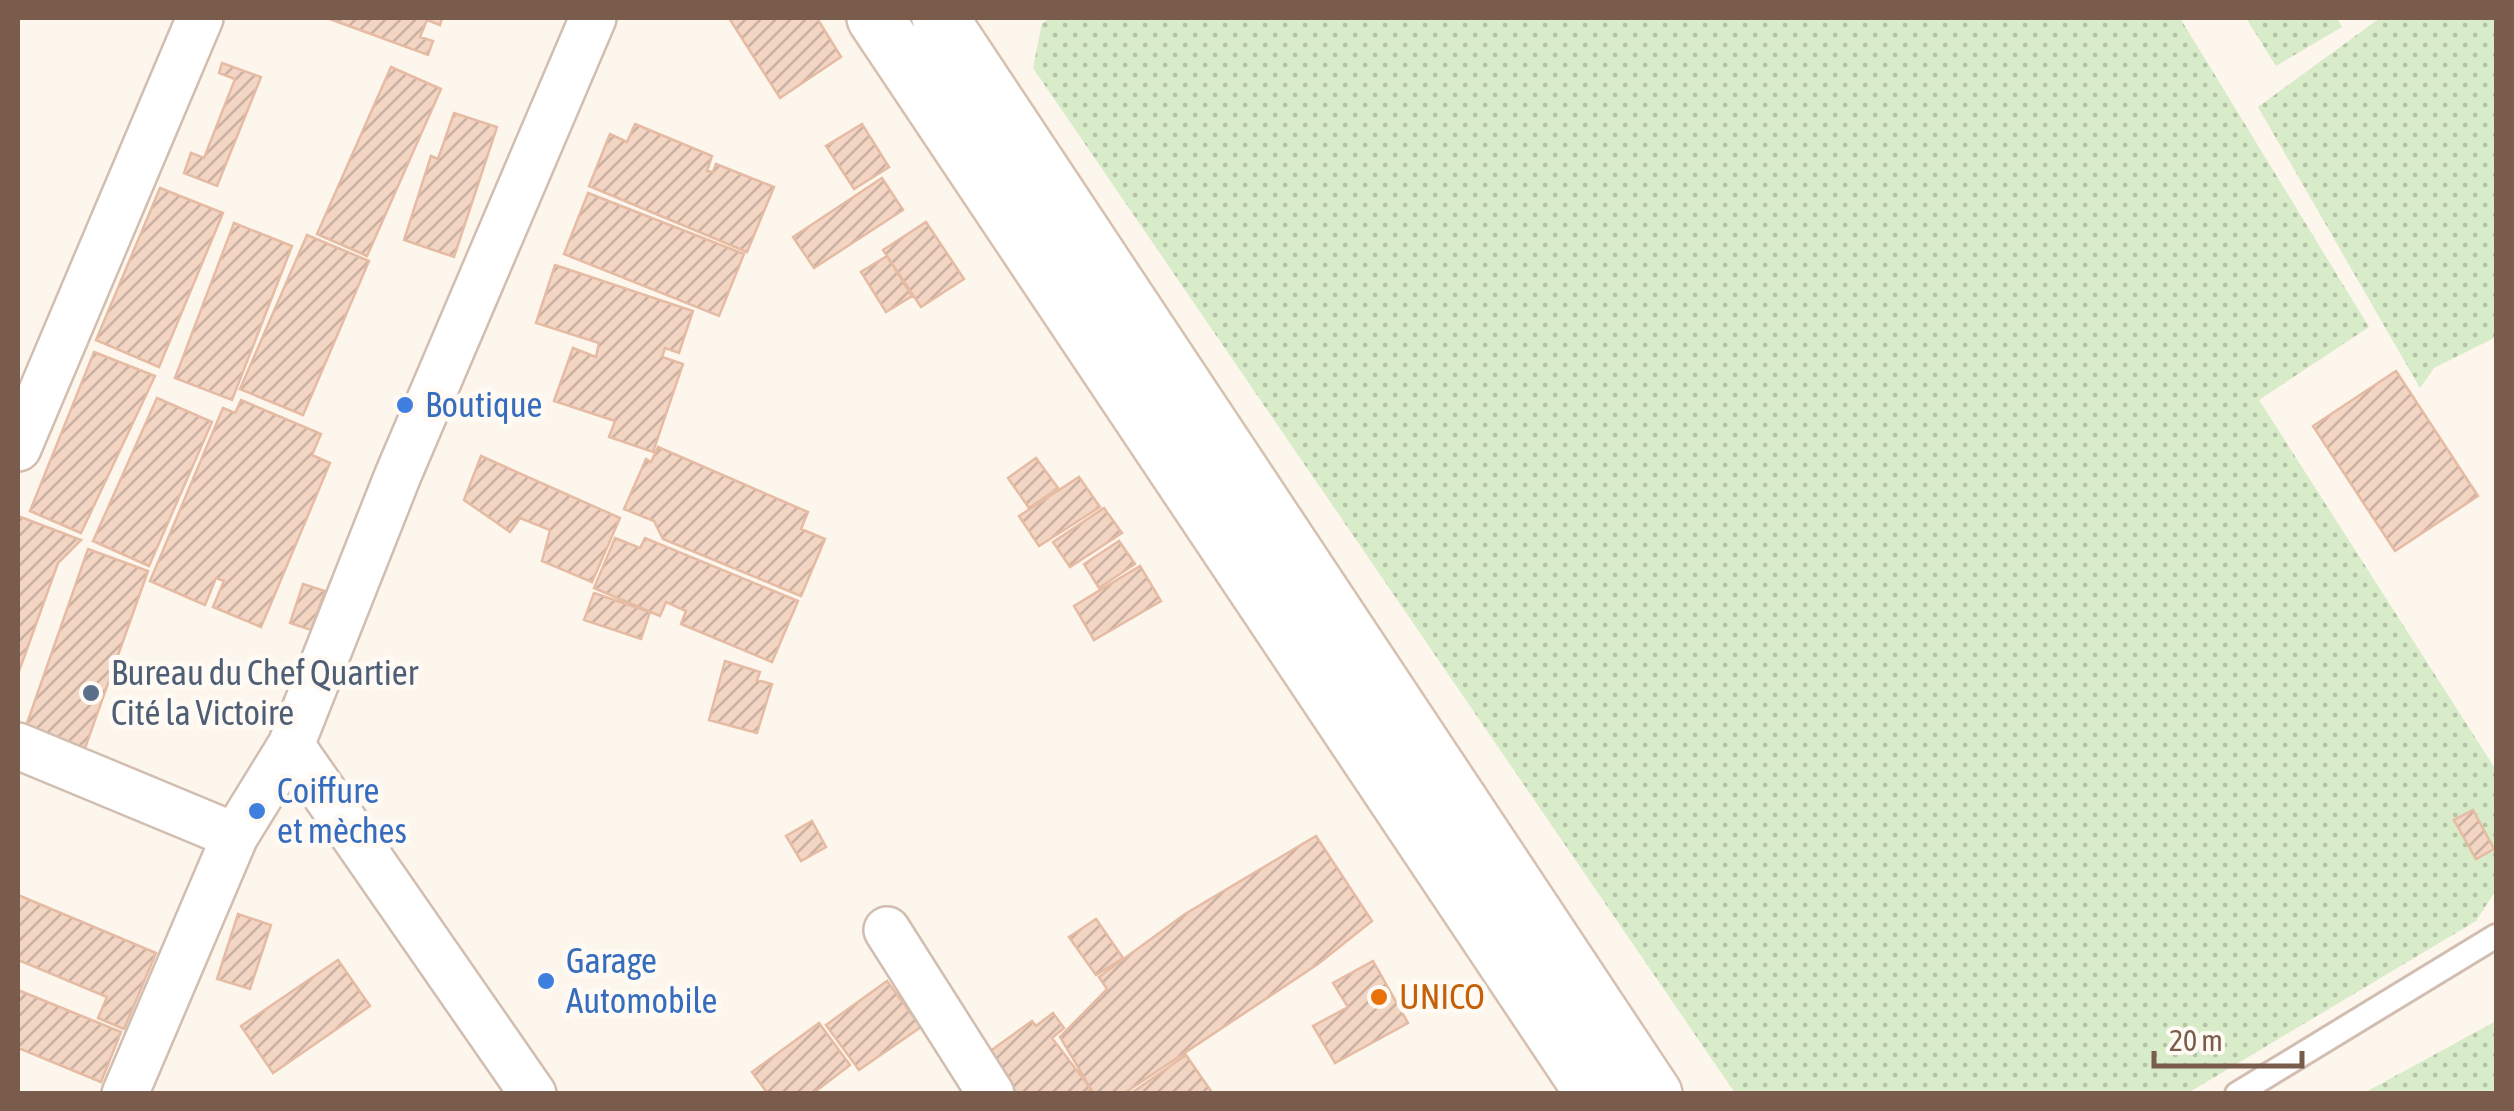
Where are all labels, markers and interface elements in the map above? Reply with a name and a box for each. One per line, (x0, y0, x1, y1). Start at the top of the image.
place label: Boutique (425, 384, 542, 424)
marker: Boutique (394, 394, 416, 416)
place label: Bureau du Chef Quartier Cité la Victoire (111, 652, 419, 732)
marker: Bureau du Chef Quartier Cité la Victoire (80, 682, 102, 704)
place label: Coiffure et mèches (277, 770, 407, 850)
marker: Coiffure et mèches (246, 800, 268, 822)
place label: Garage Automobile (566, 940, 717, 1020)
marker: Garage Automobile (535, 970, 557, 992)
place label: UNICO (1399, 976, 1485, 1016)
marker: UNICO (1368, 986, 1390, 1008)
scale bar (2154, 1006, 2302, 1068)
text: 20 m (2169, 1023, 2223, 1057)

